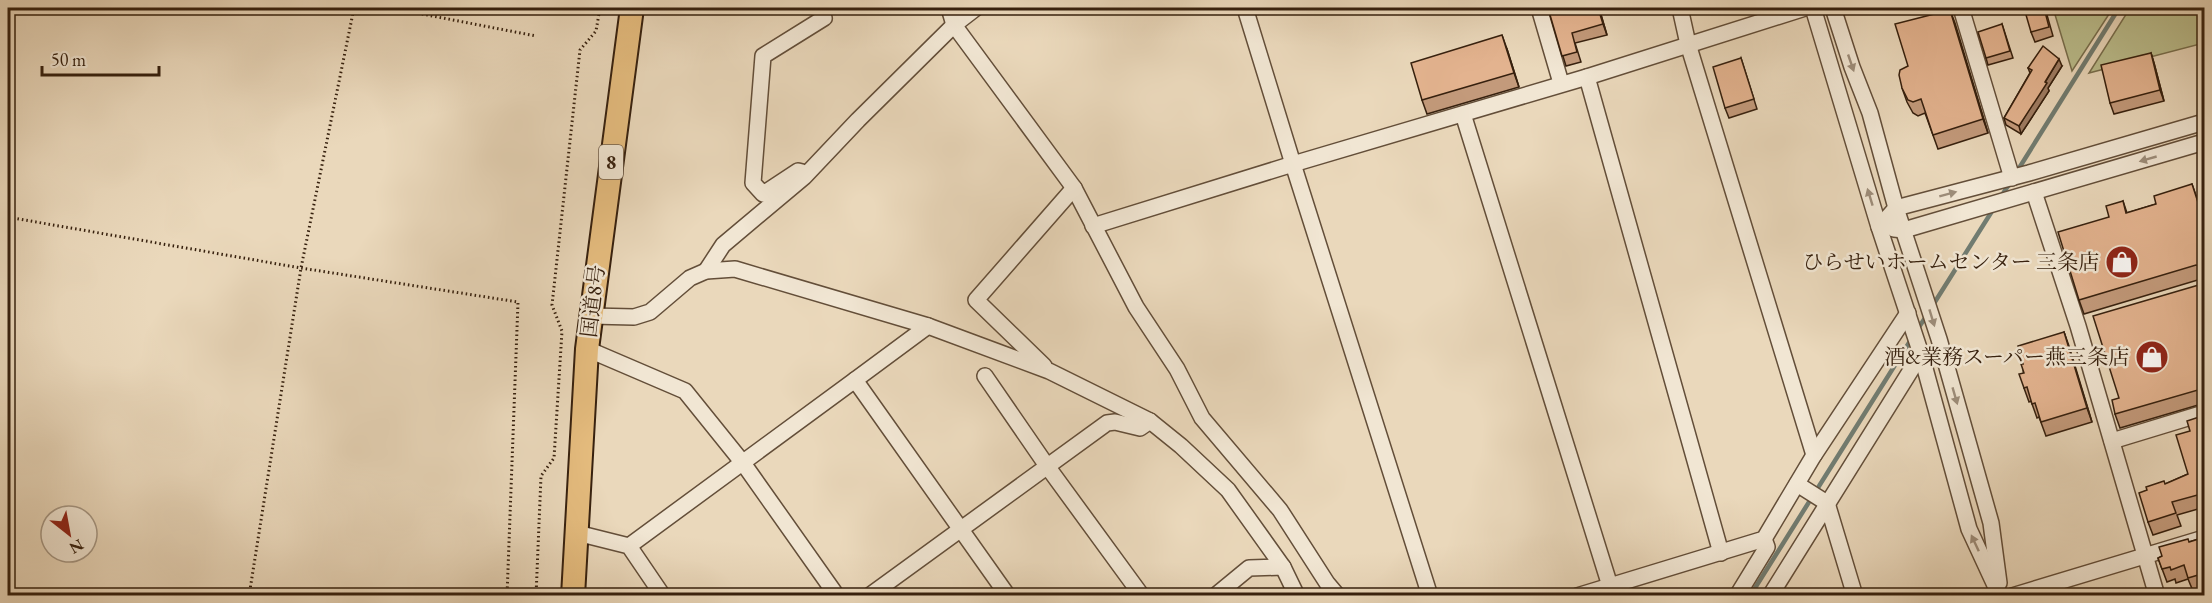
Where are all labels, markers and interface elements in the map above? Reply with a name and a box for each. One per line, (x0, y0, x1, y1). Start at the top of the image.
scale bar (42, 39, 159, 77)
text: 50 m (51, 48, 86, 71)
one-way arrow (1847, 54, 1857, 72)
road number: 8 (599, 145, 623, 179)
one-way arrow (2139, 155, 2157, 164)
one-way arrow (1865, 188, 1874, 206)
one-way arrow (1939, 189, 1957, 199)
shop icon: ひらせいホームセンター 三条店 (2104, 244, 2140, 280)
place label: ひらせいホームセンター 三条店 (1802, 248, 2099, 275)
street label: 国道8号 (575, 263, 610, 339)
one-way arrow (1928, 309, 1937, 327)
shop icon: 酒&業務スーパー燕三条店 (2134, 339, 2170, 375)
place label: 酒&業務スーパー燕三条店 (1884, 343, 2129, 370)
one-way arrow (1950, 386, 1960, 405)
north arrow (39, 504, 99, 564)
text: N (65, 534, 87, 559)
one-way arrow (1971, 534, 1980, 551)

